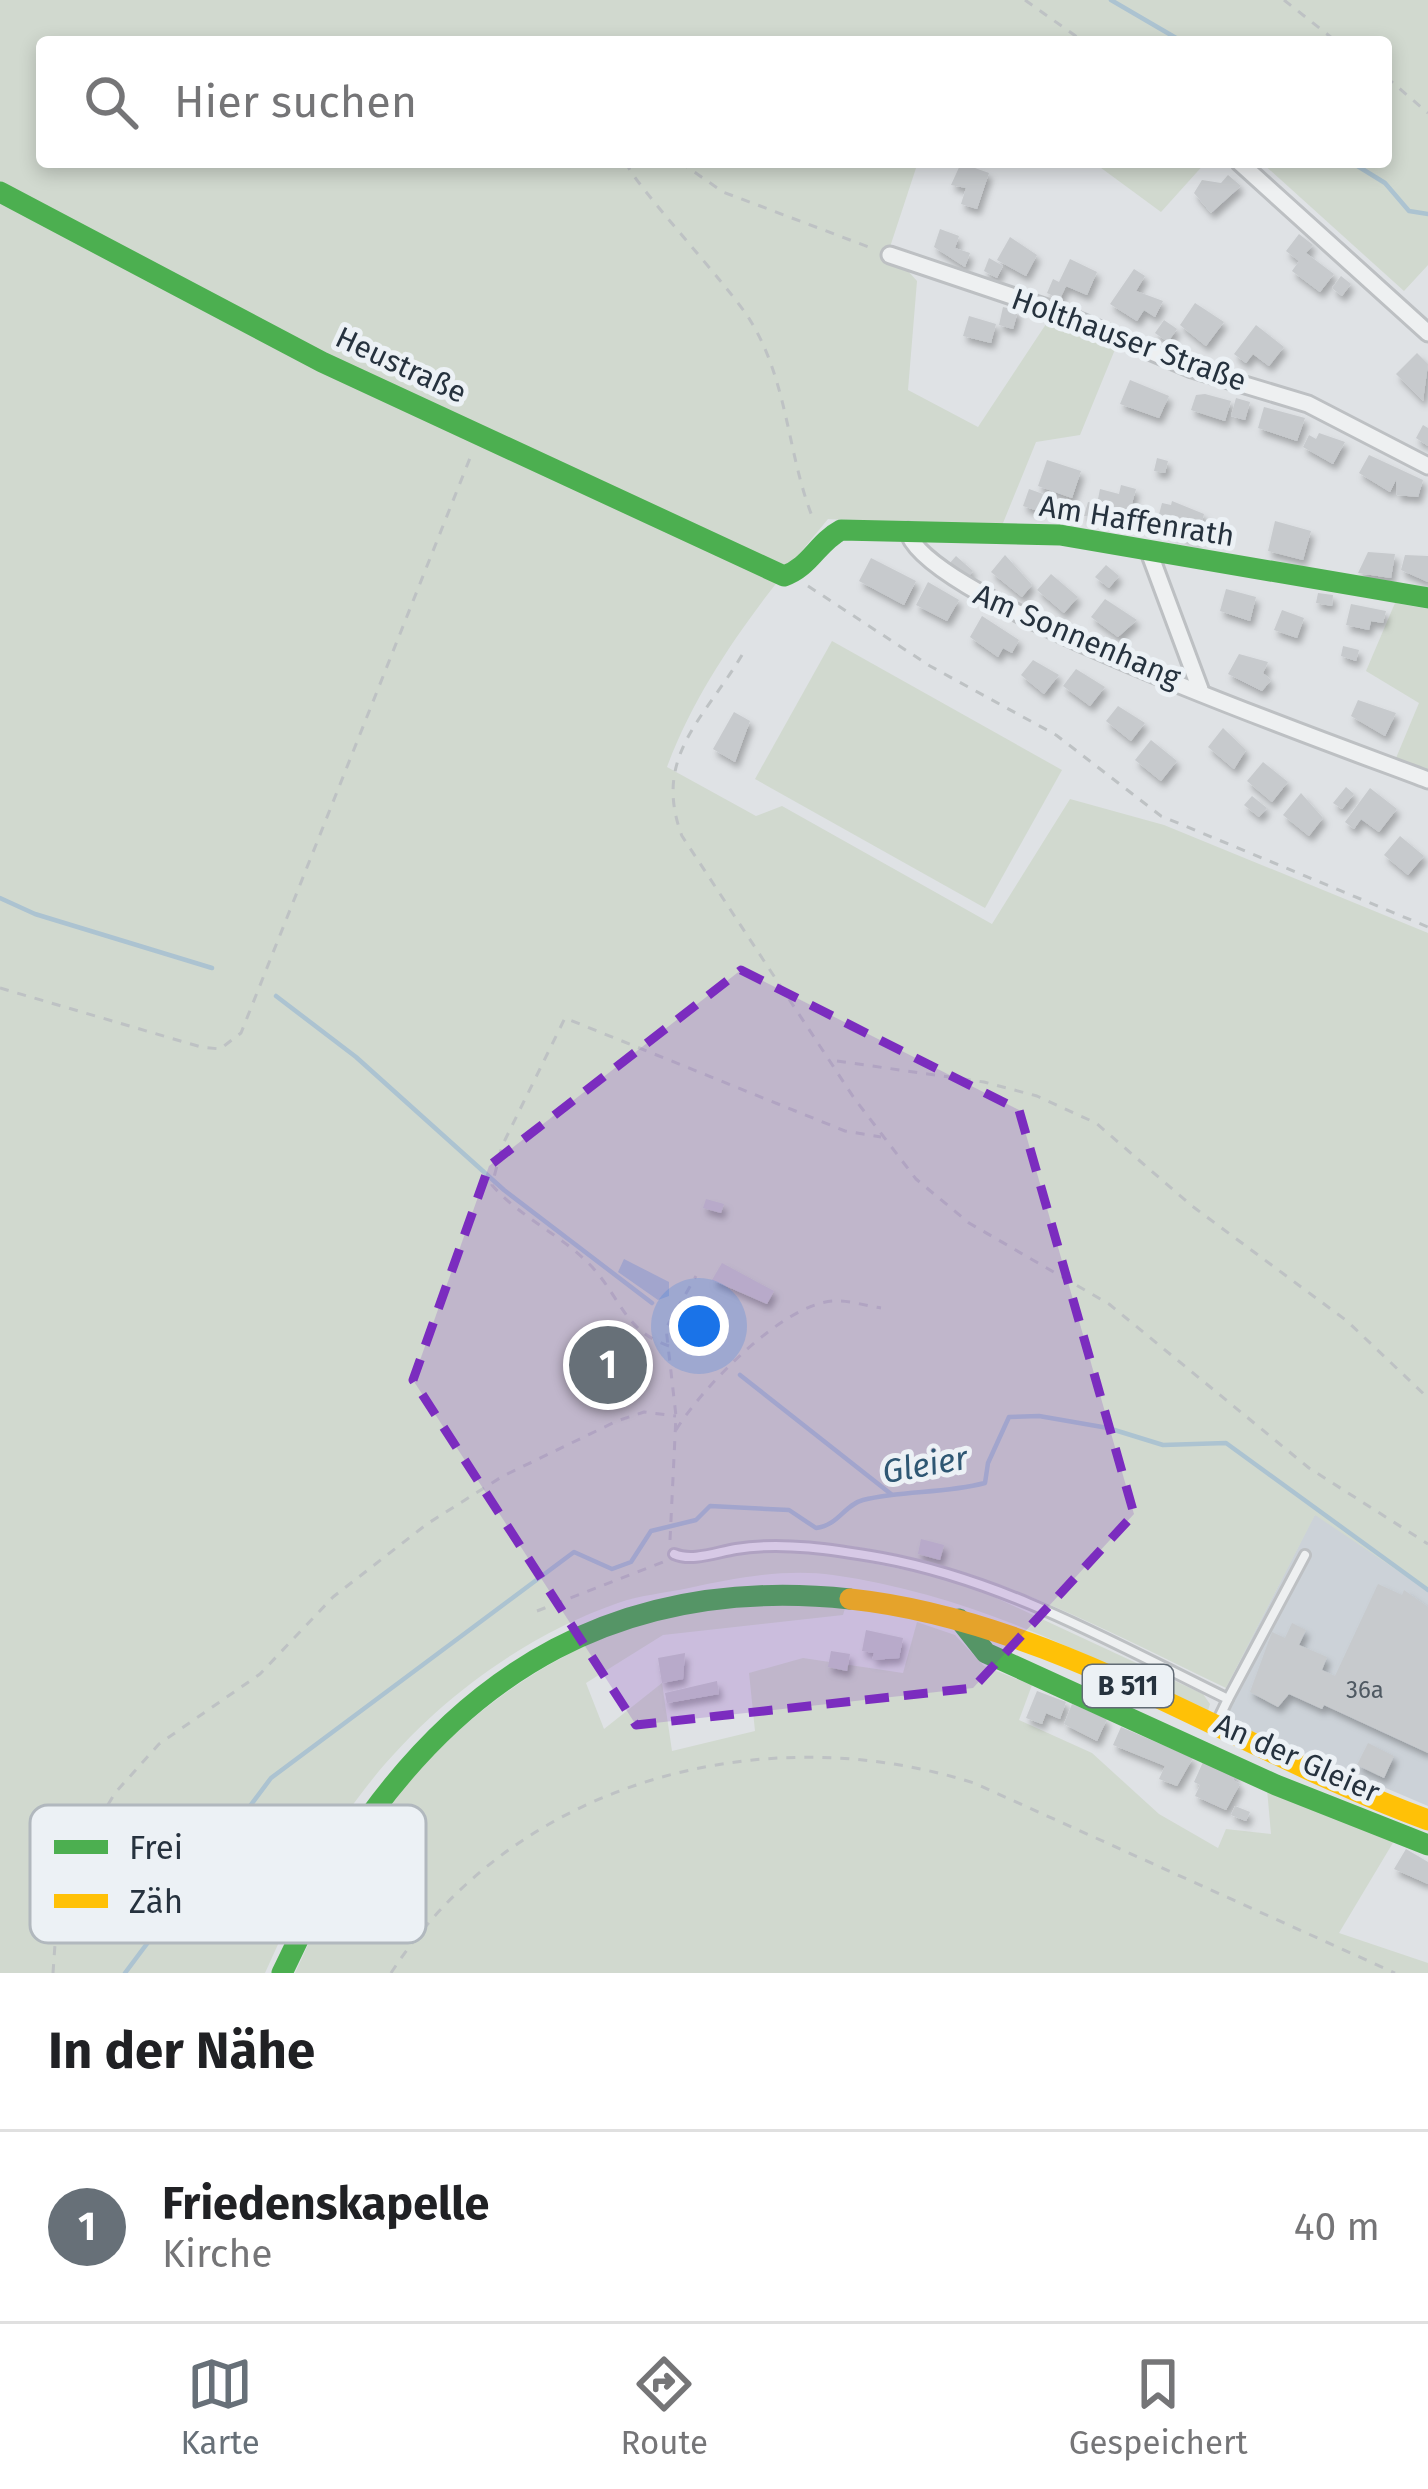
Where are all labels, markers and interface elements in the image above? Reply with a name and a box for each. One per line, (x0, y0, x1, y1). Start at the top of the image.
search box (36, 36, 1392, 168)
icon: search (78, 69, 144, 135)
text: Hier suchen (174, 75, 417, 129)
street label: Holthauser Straße (1007, 281, 1251, 399)
street label: Heustraße (330, 319, 472, 411)
street label: Am Haffenrath (1037, 488, 1237, 554)
street label: Am Sonnenhang (968, 576, 1186, 696)
your location (669, 1296, 729, 1356)
pin: 1 (569, 1320, 647, 1410)
water label: Gleier (879, 1438, 972, 1492)
road number: B 511 (1083, 1665, 1173, 1707)
house number: 36a (1346, 1676, 1384, 1704)
street label: An der Gleier (1209, 1706, 1385, 1811)
legend (30, 1805, 426, 1943)
text: Frei (129, 1828, 183, 1868)
text: Zäh (129, 1882, 183, 1922)
text: In der Nähe (48, 2020, 315, 2082)
text: Friedenskapelle (162, 2177, 489, 2231)
text: 1 (78, 2204, 96, 2250)
text: 40 m (1294, 2204, 1380, 2250)
text: Kirche (162, 2231, 273, 2277)
tab: Karte (180, 2351, 260, 2463)
tab: Route (621, 2351, 708, 2463)
tab: Gespeichert (1069, 2351, 1248, 2463)

